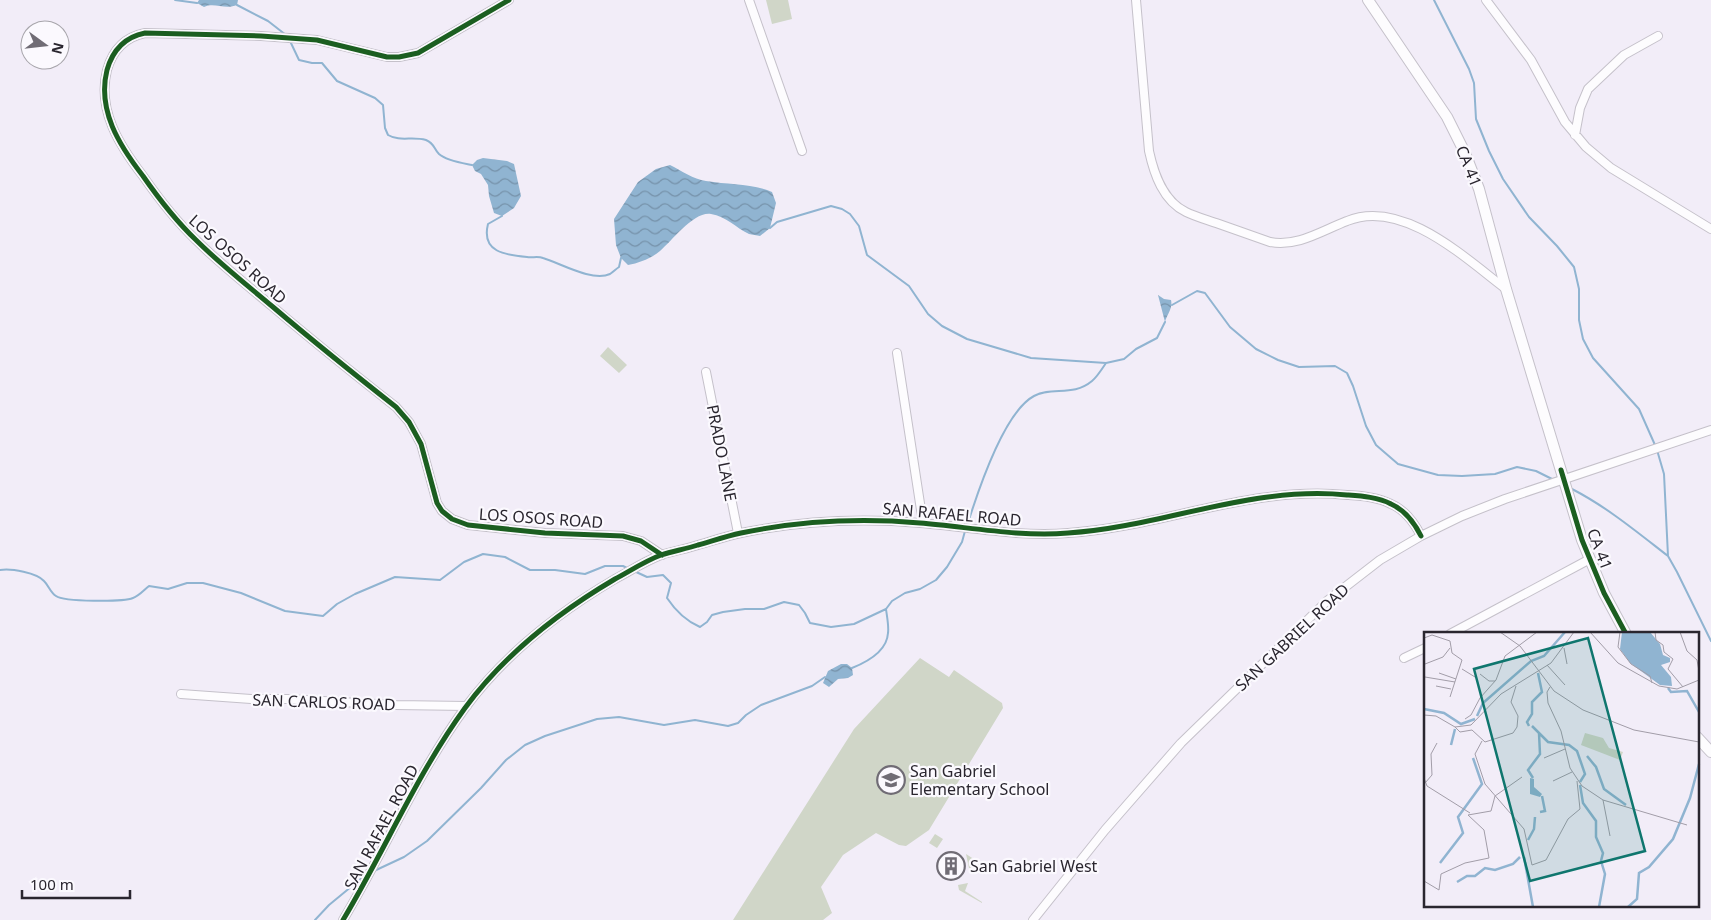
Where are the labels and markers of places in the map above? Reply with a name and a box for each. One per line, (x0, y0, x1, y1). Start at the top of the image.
place label: San Gabriel Elementary School (910, 760, 1049, 800)
school or university icon: San Gabriel Elementary School (876, 765, 906, 795)
building icon: San Gabriel West (936, 851, 966, 881)
place label: San Gabriel West (970, 855, 1098, 877)

